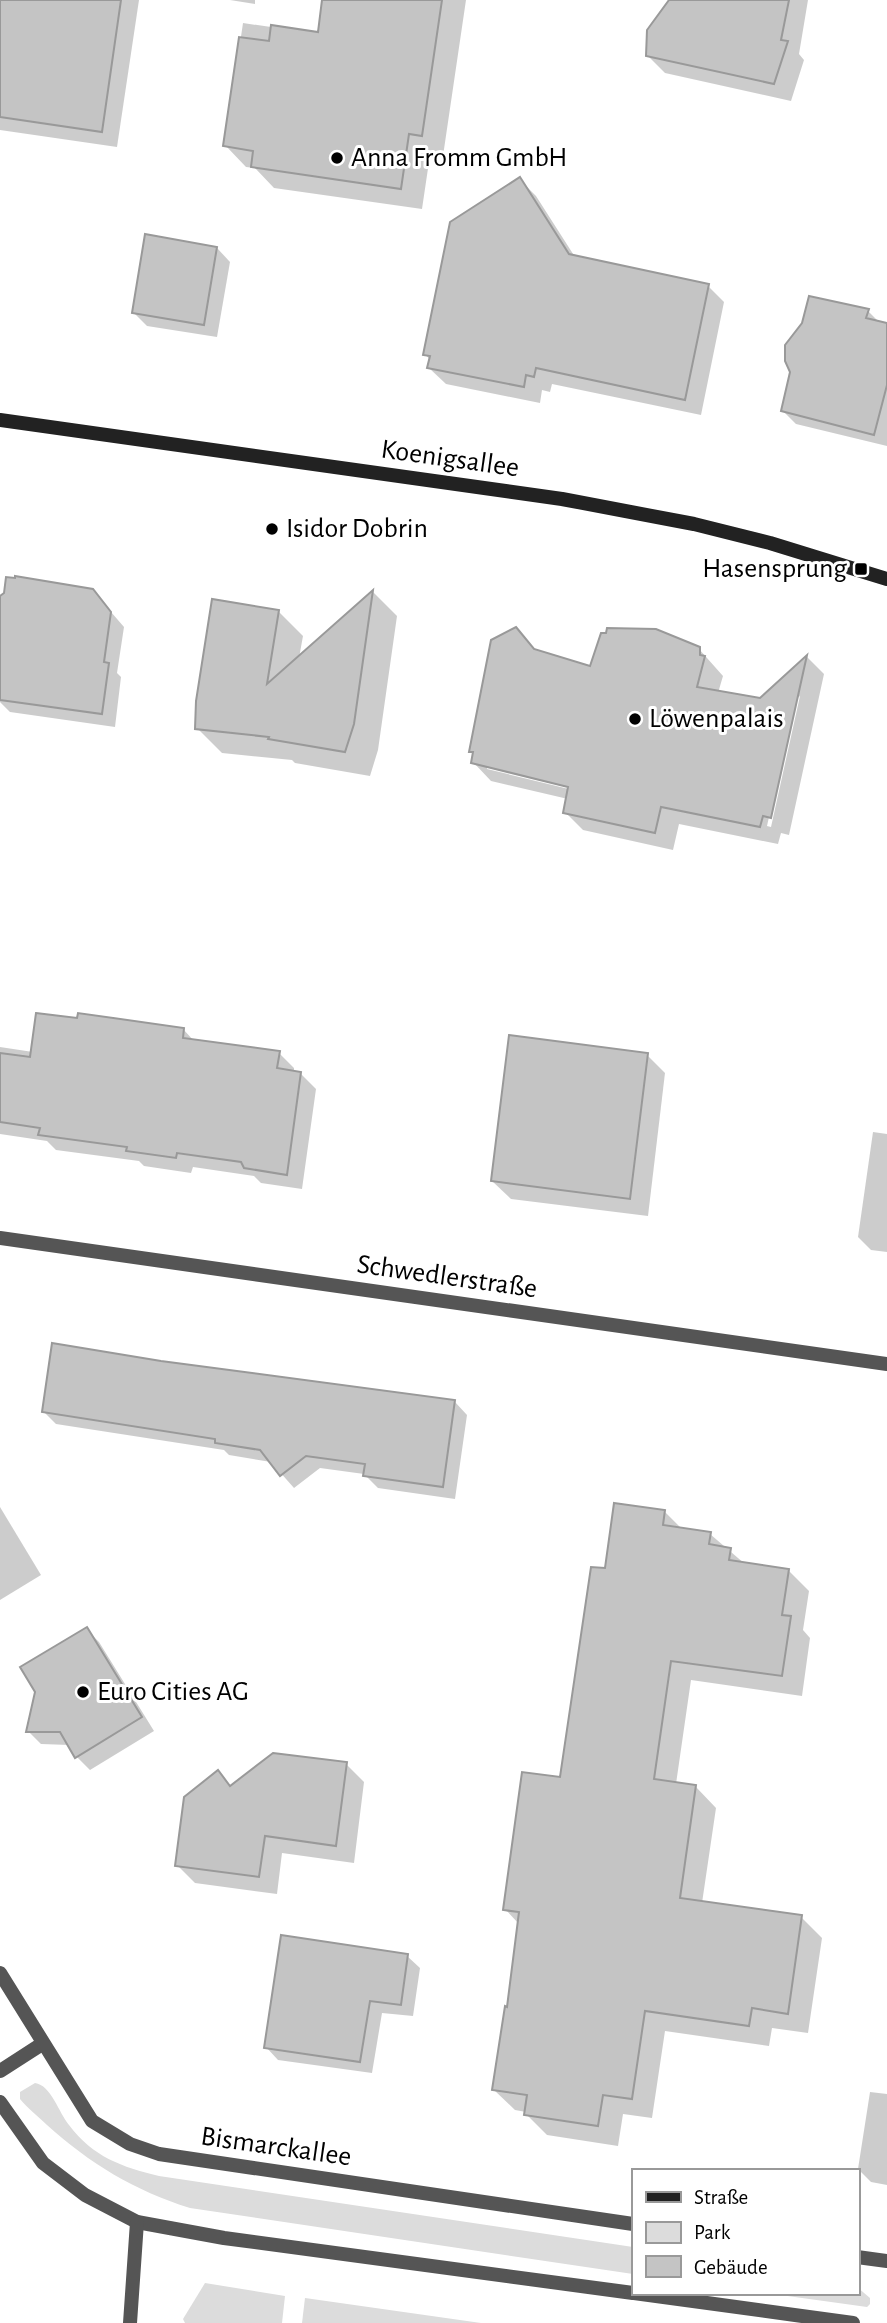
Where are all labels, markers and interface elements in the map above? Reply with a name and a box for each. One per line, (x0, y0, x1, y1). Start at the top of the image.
place label: Anna Fromm GmbH (351, 144, 567, 172)
marker: Anna Fromm GmbH (329, 150, 345, 166)
street label: Koenigsallee (379, 435, 521, 483)
place label: Isidor Dobrin (286, 515, 428, 543)
marker: Isidor Dobrin (264, 521, 280, 537)
place label: Hasensprung (702, 555, 847, 583)
marker: Hasensprung (853, 561, 869, 577)
place label: Löwenpalais (649, 705, 784, 733)
marker: Löwenpalais (627, 711, 643, 727)
street label: Schwedlerstraße (355, 1250, 539, 1304)
place label: Euro Cities AG (97, 1678, 249, 1706)
marker: Euro Cities AG (75, 1684, 91, 1700)
street label: Bismarckallee (199, 2123, 353, 2171)
legend (632, 2169, 859, 2295)
text: Straße (694, 2187, 748, 2208)
text: Park (694, 2222, 731, 2243)
text: Gebäude (694, 2257, 768, 2278)

